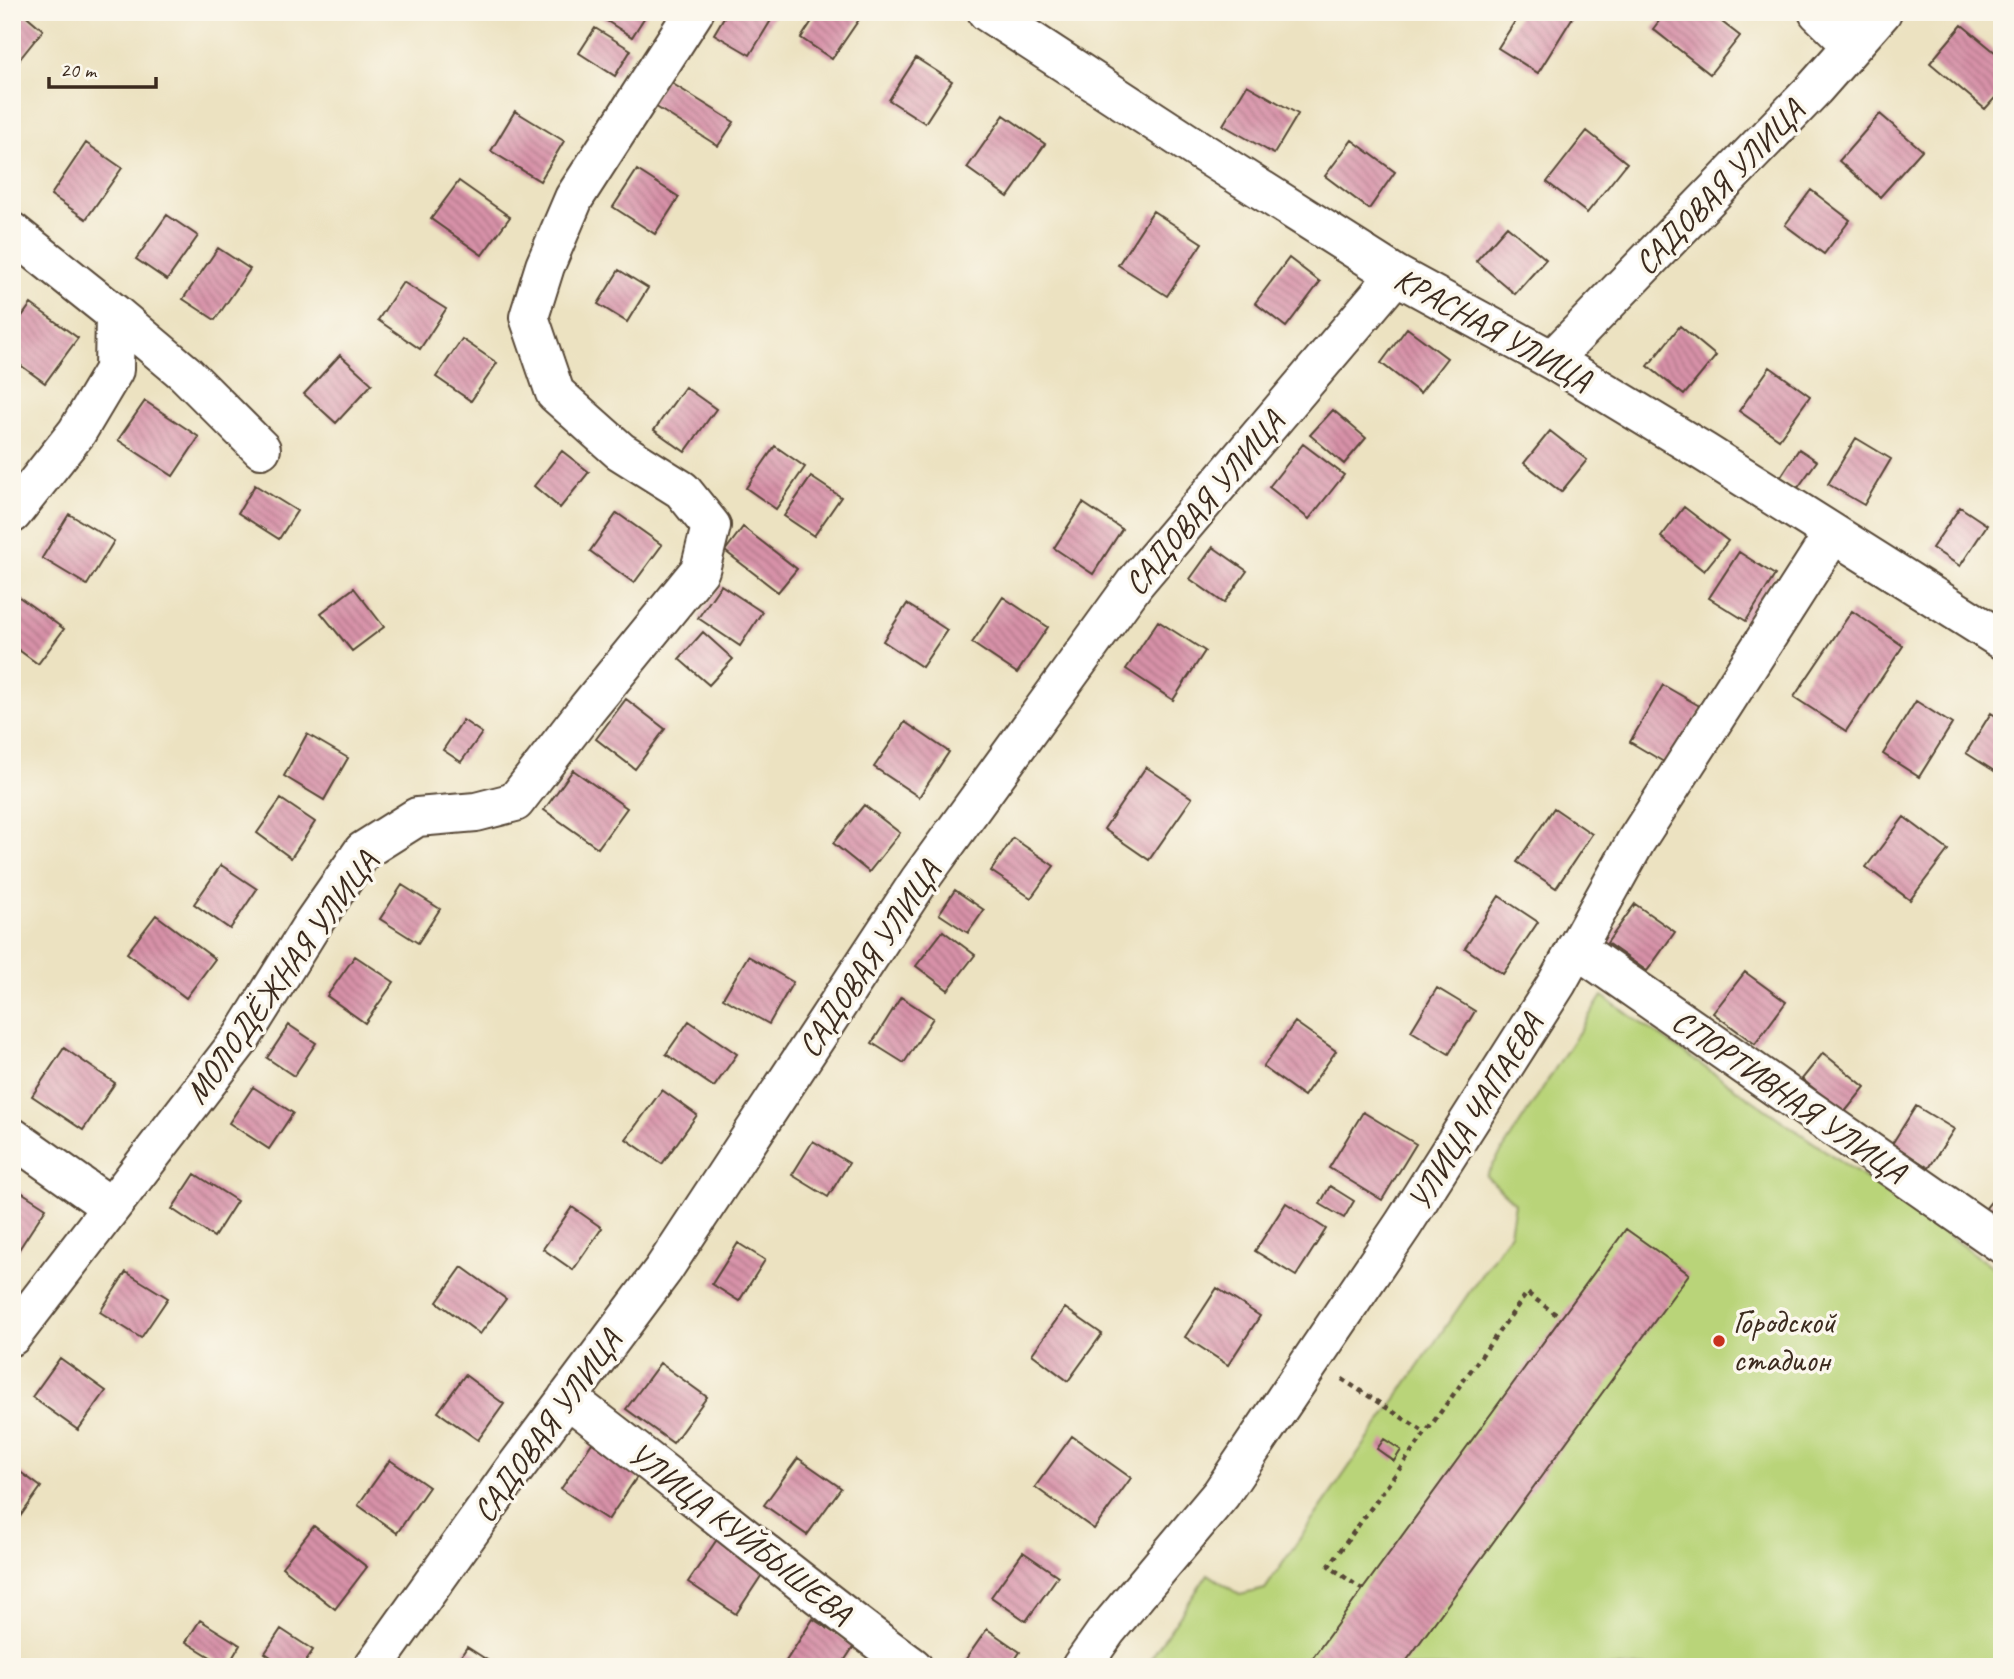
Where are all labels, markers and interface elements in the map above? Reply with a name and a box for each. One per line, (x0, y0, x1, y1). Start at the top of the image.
scale bar (49, 46, 156, 90)
text: 20 m (60, 57, 98, 83)
street label: САДОВАЯ УЛИЦА (1625, 90, 1814, 283)
street label: КРАСНАЯ УЛИЦА (1387, 258, 1600, 401)
street label: САДОВАЯ УЛИЦА (1115, 401, 1294, 604)
street label: МОЛОДЁЖНАЯ УЛИЦА (175, 841, 388, 1112)
street label: САДОВАЯ УЛИЦА (788, 852, 951, 1065)
street label: СПОРТИВНАЯ УЛИЦА (1664, 1000, 1915, 1193)
street label: УЛИЦА ЧАПАЕВА (1398, 1005, 1553, 1218)
place label: Городской стадион (1733, 1301, 1838, 1381)
street label: САДОВАЯ УЛИЦА (463, 1320, 632, 1530)
marker: Городской стадион (1711, 1333, 1727, 1349)
street label: УЛИЦА КУЙБЫШЕВА (620, 1432, 862, 1634)

